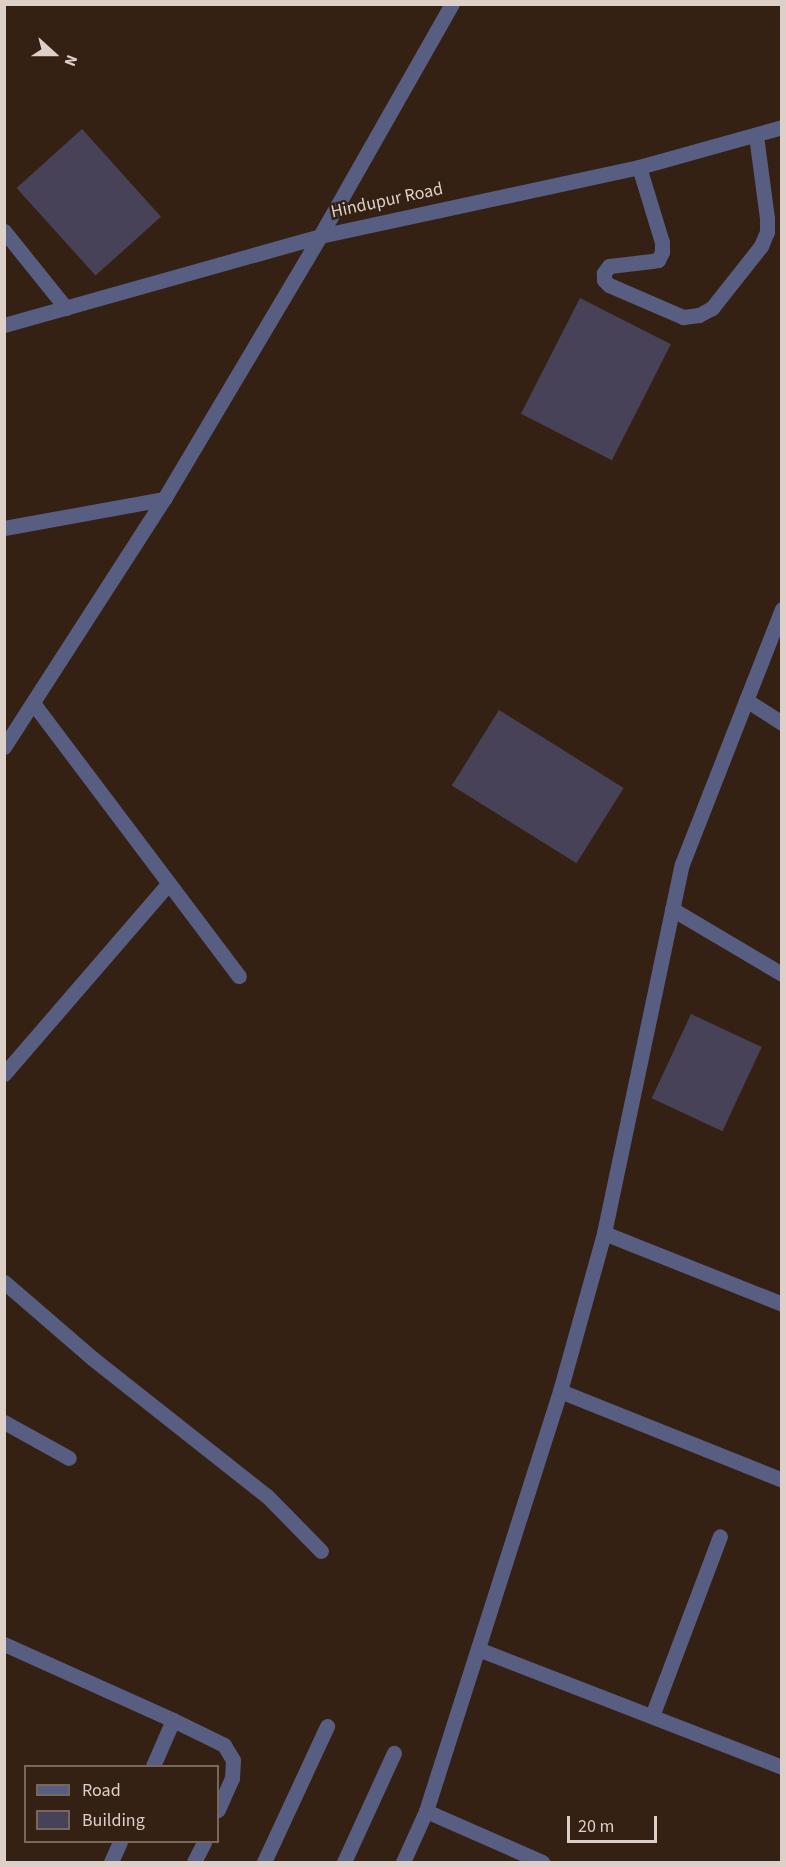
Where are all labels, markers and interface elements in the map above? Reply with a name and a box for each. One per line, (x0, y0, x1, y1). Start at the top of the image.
north arrow (24, 24, 84, 84)
text: N (59, 52, 83, 69)
street label: Hindupur Road (329, 179, 445, 223)
legend (24, 1765, 219, 1843)
text: Road (82, 1778, 121, 1803)
scale bar (570, 1804, 660, 1842)
text: Building (82, 1808, 145, 1833)
text: 20 m (578, 1814, 614, 1839)

